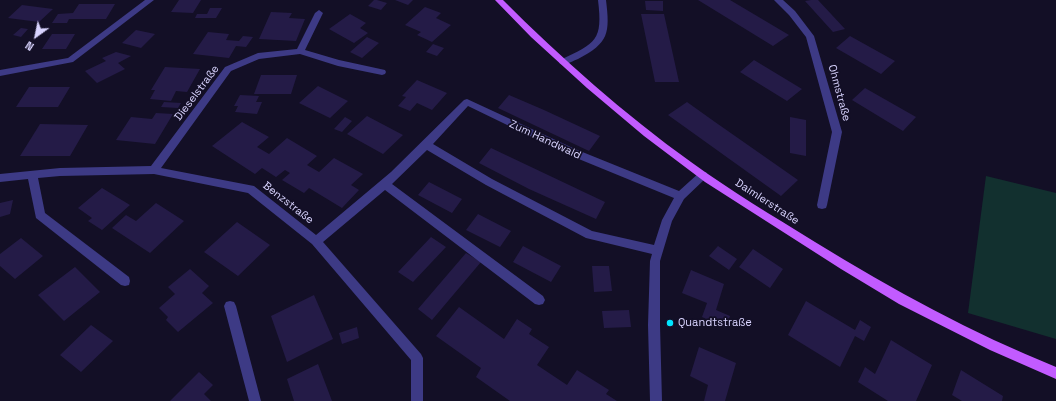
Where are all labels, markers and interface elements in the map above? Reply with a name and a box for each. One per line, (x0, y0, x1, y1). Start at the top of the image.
north arrow (16, 16, 56, 56)
text: N (23, 38, 36, 54)
street label: Dieselstraße (172, 63, 222, 123)
street label: Ohmstraße (825, 63, 853, 123)
street label: Zum Handwald (507, 118, 583, 162)
street label: Daimlerstraße (733, 176, 801, 228)
street label: Benzstraße (260, 179, 316, 227)
place label: Quandtstraße (678, 316, 752, 330)
marker: Quandtstraße (665, 318, 675, 328)

